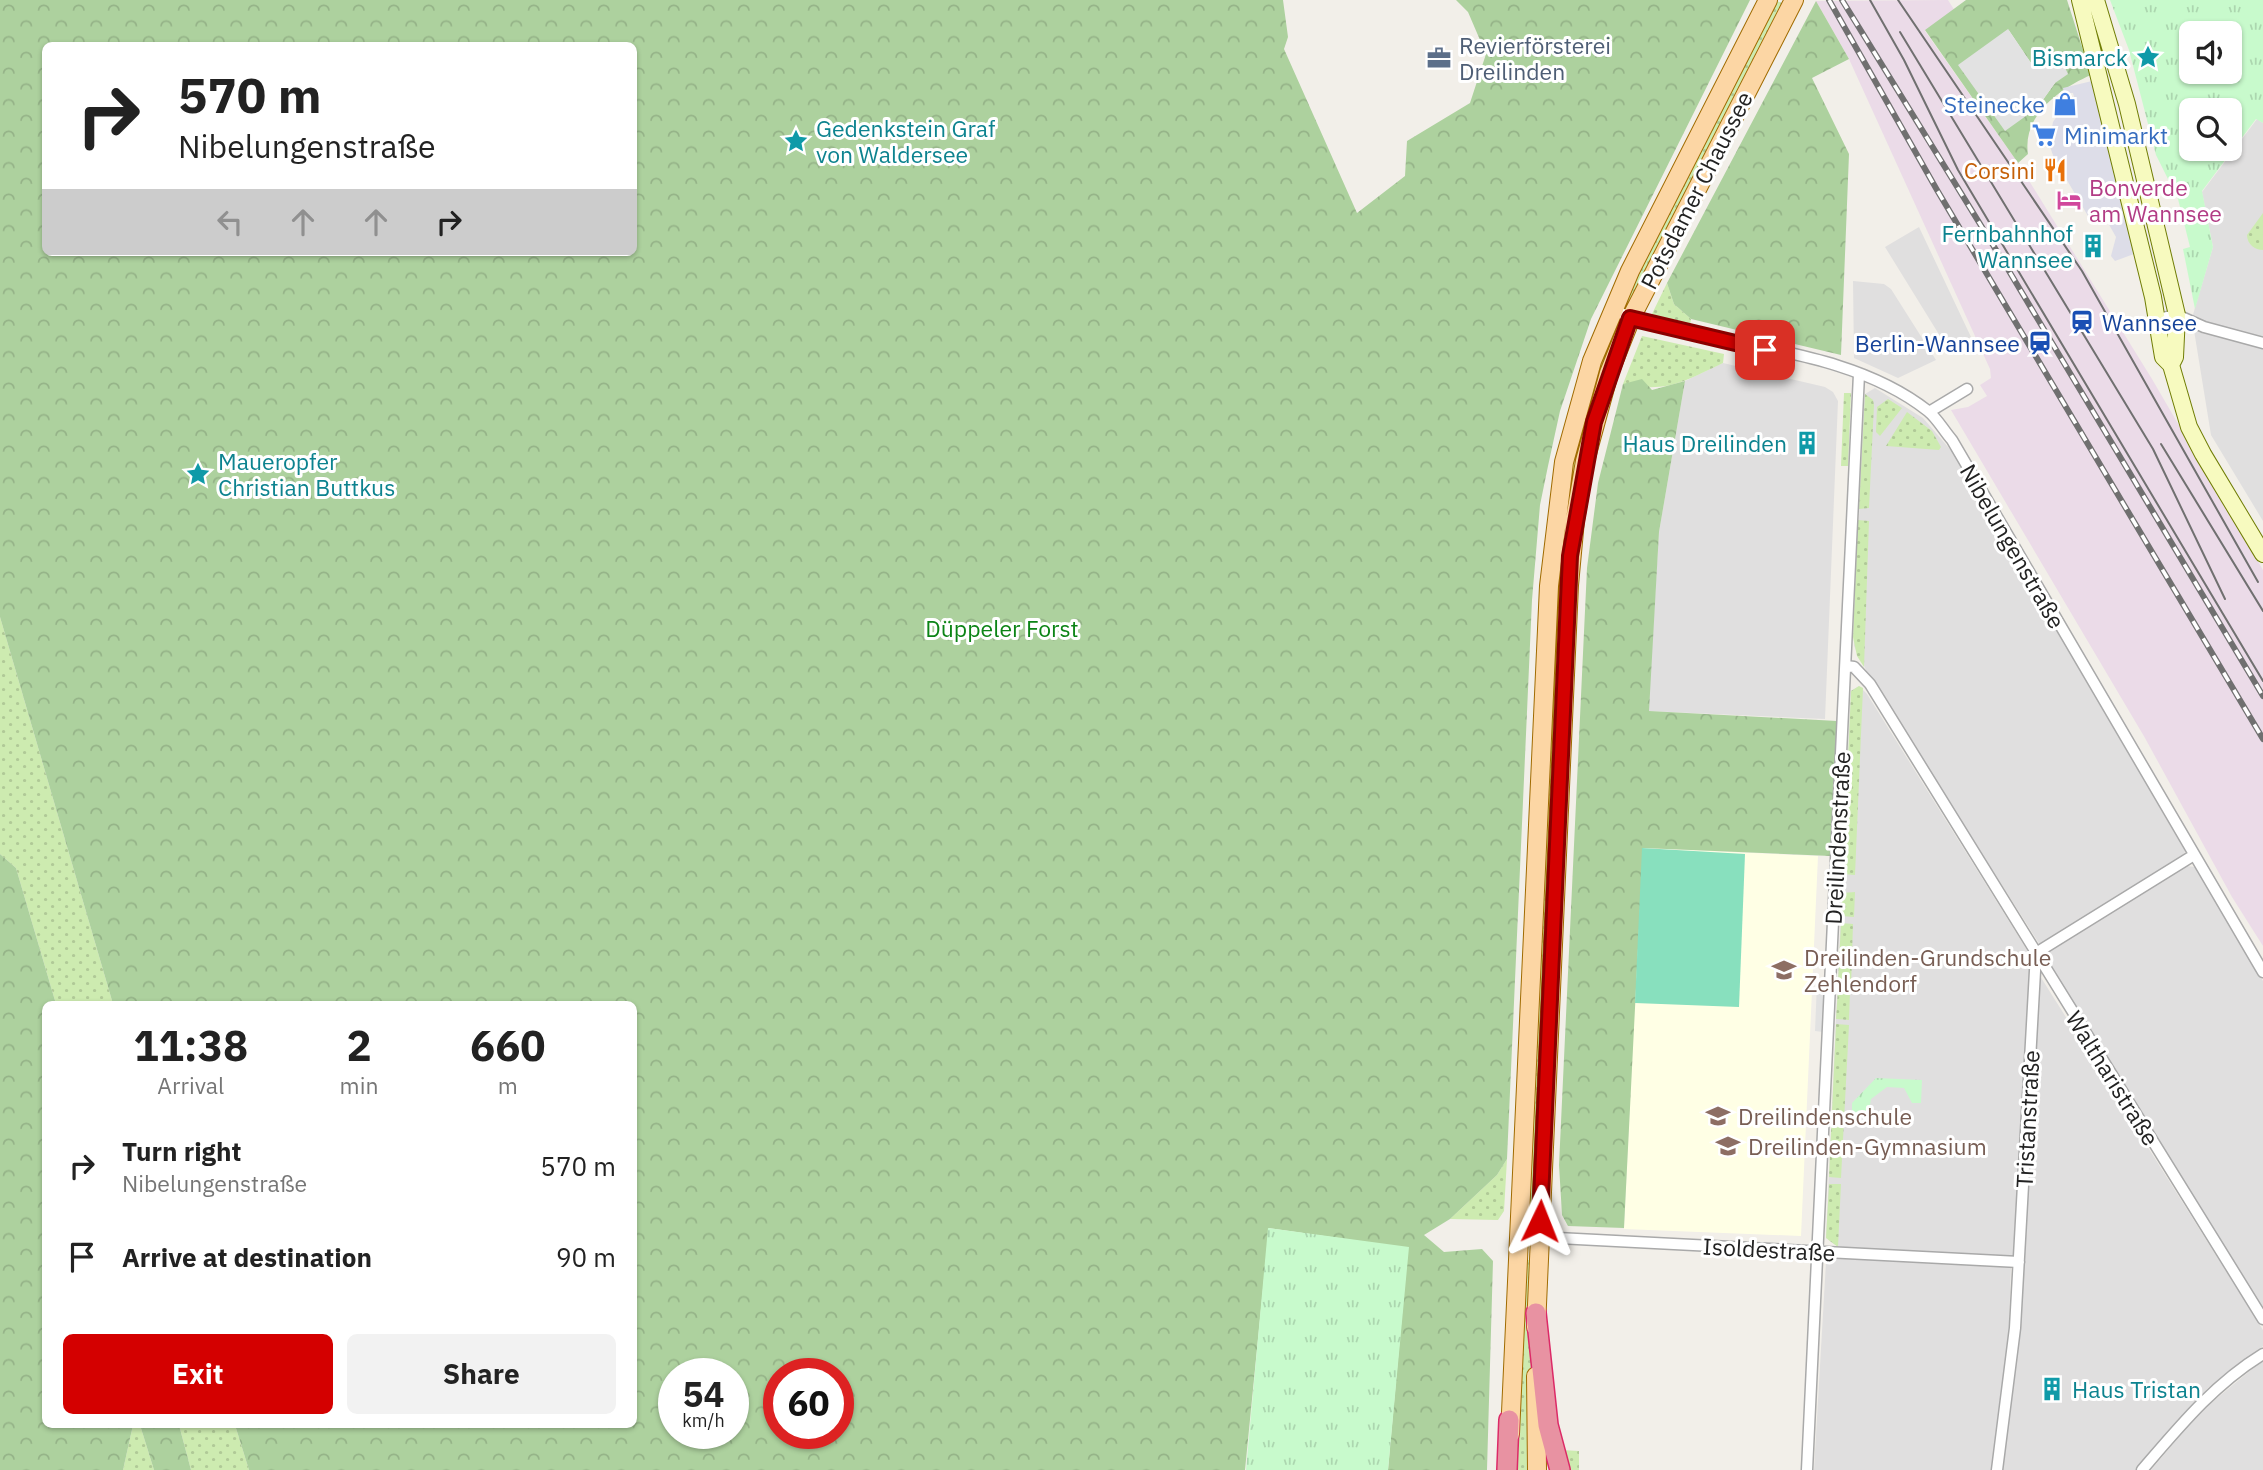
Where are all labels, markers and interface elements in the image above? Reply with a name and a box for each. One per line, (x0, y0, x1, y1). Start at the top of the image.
map controls (2179, 21, 2242, 161)
button: sound (2179, 21, 2242, 84)
place label: Revierförsterei Dreilinden (1459, 30, 1611, 86)
place label: Bismarck (2032, 42, 2128, 72)
place icon: Bismarck (2134, 43, 2162, 71)
office icon: Revierförsterei Dreilinden (1425, 44, 1453, 72)
text: 570 m (178, 63, 322, 126)
icon: right (63, 70, 154, 161)
street label: Potsdamer Chaussee (1633, 86, 1759, 294)
place label: Steinecke (1944, 89, 2045, 119)
shop icon: Steinecke (2051, 90, 2079, 118)
button: search (2179, 98, 2242, 161)
place label: Gedenkstein Graf von Waldersee (816, 113, 996, 169)
place label: Minimarkt (2064, 120, 2168, 150)
supermarket icon: Minimarkt (2030, 121, 2058, 149)
text: Nibelungenstraße (178, 125, 436, 167)
place icon: Gedenkstein Graf von Waldersee (782, 127, 810, 155)
place label: Corsini (1964, 155, 2035, 185)
restaurant icon: Corsini (2041, 156, 2069, 184)
place label: Bonverde am Wannsee (2089, 172, 2222, 228)
hotel icon: Bonverde am Wannsee (2055, 186, 2083, 214)
icon: left (211, 203, 249, 241)
icon: ahead (284, 203, 322, 241)
icon: ahead (357, 203, 395, 241)
icon: right (430, 203, 468, 241)
place label: Fernbahnhof Wannsee (1942, 218, 2073, 274)
building icon: Fernbahnhof Wannsee (2079, 232, 2107, 260)
place label: Wannsee (2102, 307, 2197, 337)
station icon: Wannsee (2068, 308, 2096, 336)
pin (1735, 320, 1795, 380)
place label: Berlin-Wannsee (1855, 328, 2020, 358)
station icon: Berlin-Wannsee (2026, 329, 2054, 357)
icon: arrive (1746, 331, 1784, 369)
place label: Haus Dreilinden (1623, 428, 1787, 458)
building icon: Haus Dreilinden (1793, 429, 1821, 457)
place label: Maueropfer Christian Buttkus (218, 446, 395, 502)
street label: Nibelungenstraße (1954, 458, 2072, 634)
place icon: Maueropfer Christian Buttkus (184, 460, 212, 488)
park label: Düppeler Forst (925, 613, 1079, 643)
street label: Dreilindenstraße (1817, 751, 1857, 925)
place label: Dreilinden-Grundschule Zehlendorf (1804, 942, 2051, 998)
school or university icon: Dreilinden-Grundschule Zehlendorf (1770, 956, 1798, 984)
street label: Waltharistraße (2060, 1005, 2166, 1151)
text: 11:38 (133, 1018, 248, 1073)
text: 2 (346, 1018, 372, 1073)
text: 660 (470, 1018, 546, 1073)
street label: Tristanstraße (2008, 1049, 2046, 1189)
text: Arrival (157, 1070, 224, 1100)
text: min (340, 1070, 378, 1100)
text: m (498, 1070, 518, 1100)
place label: Dreilindenschule (1738, 1101, 1912, 1131)
school or university icon: Dreilindenschule (1704, 1102, 1732, 1130)
place label: Dreilinden-Gymnasium (1748, 1131, 1987, 1161)
school or university icon: Dreilinden-Gymnasium (1714, 1132, 1742, 1160)
text: Turn right (122, 1134, 241, 1168)
icon: right (63, 1147, 101, 1185)
text: 570 m (540, 1149, 616, 1183)
text: Nibelungenstraße (122, 1168, 307, 1198)
position arrow (1503, 1184, 1577, 1258)
street label: Isoldestraße (1702, 1231, 1836, 1267)
icon: arrive (63, 1238, 101, 1276)
text: Arrive at destination (122, 1240, 372, 1274)
text: 90 m (556, 1240, 616, 1274)
button: Exit (63, 1334, 333, 1414)
button: Share (347, 1334, 616, 1414)
speed limit sign: 60 (763, 1358, 854, 1449)
text: 54 (682, 1371, 725, 1417)
place label: Haus Tristan (2072, 1374, 2201, 1404)
building icon: Haus Tristan (2038, 1375, 2066, 1403)
text: km/h (682, 1409, 725, 1432)

